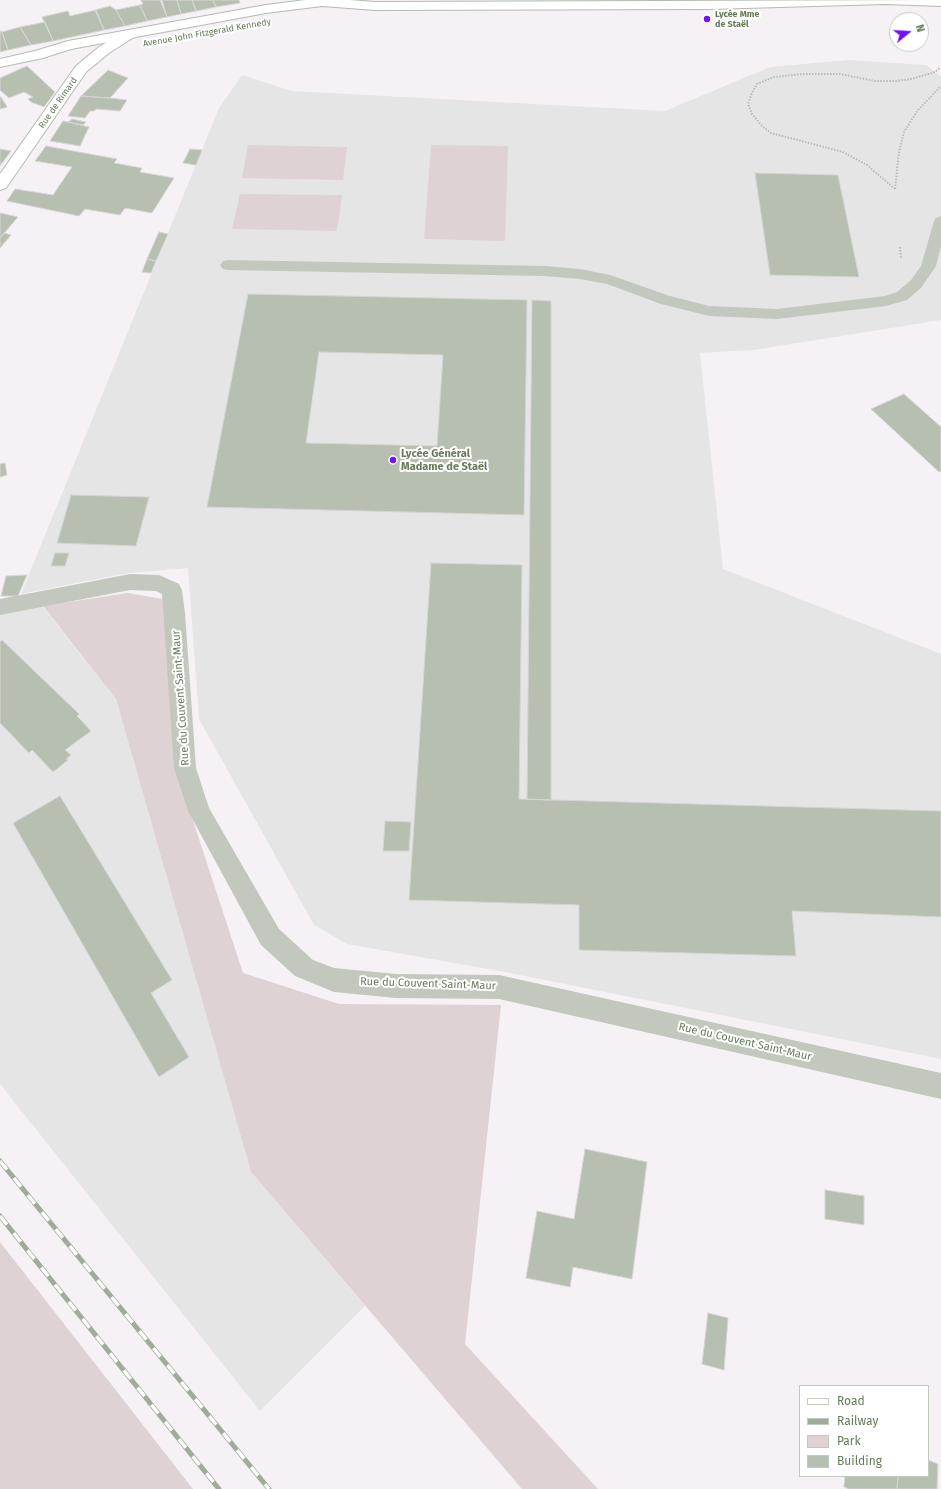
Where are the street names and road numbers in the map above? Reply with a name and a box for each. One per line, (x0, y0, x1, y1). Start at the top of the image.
street label: Avenue John Fitzgerald Kennedy (142, 16, 272, 50)
street label: Rue de Rimard (36, 75, 80, 131)
street label: Rue du Couvent Saint-Maur (170, 630, 192, 766)
street label: Rue du Couvent Saint-Maur (360, 975, 496, 993)
street label: Rue du Couvent Saint-Maur (677, 1020, 813, 1064)

